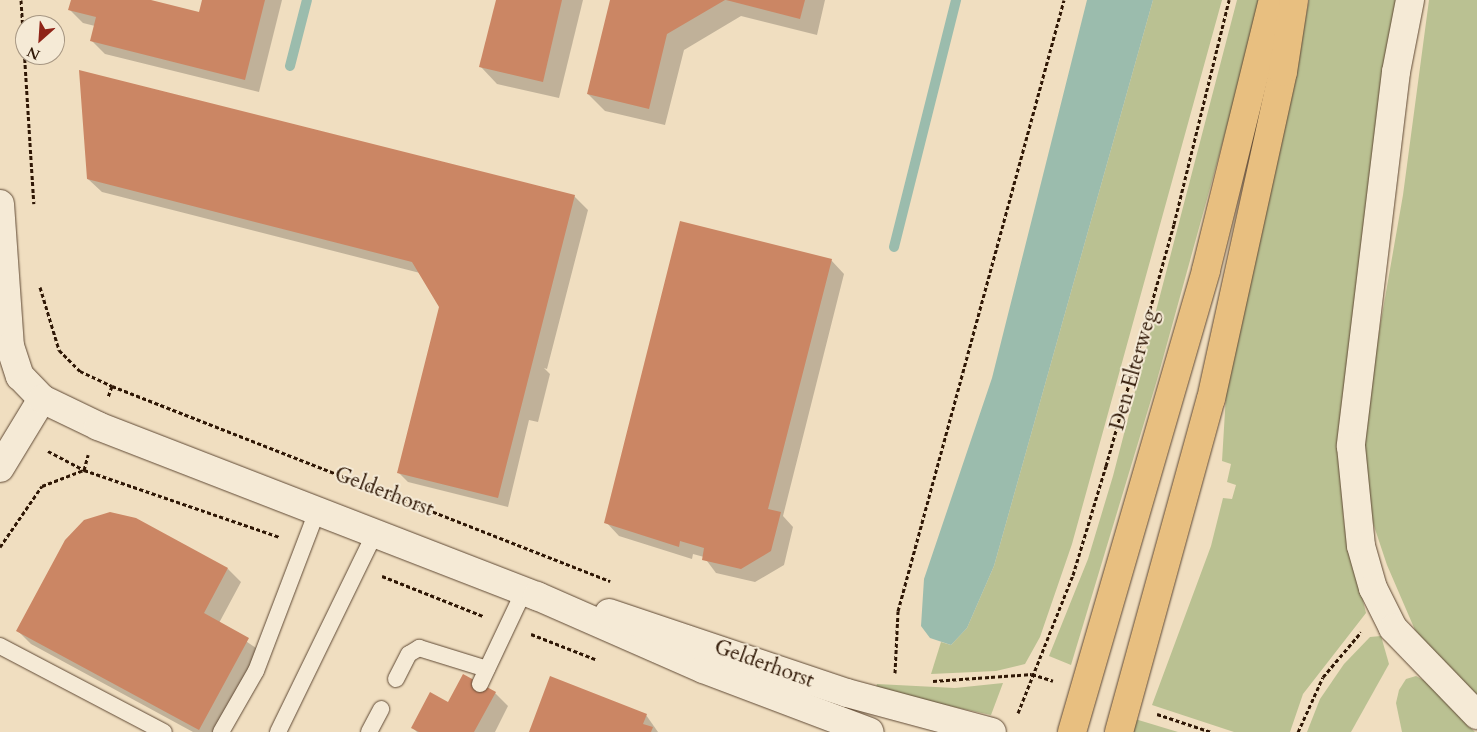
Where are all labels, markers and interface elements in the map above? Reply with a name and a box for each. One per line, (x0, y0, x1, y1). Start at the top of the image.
north arrow (15, 15, 65, 65)
text: N (24, 42, 43, 64)
street label: Den Elterweg (1105, 307, 1163, 433)
street label: Gelderhorst (331, 462, 437, 522)
street label: Gelderhorst (711, 634, 817, 694)

